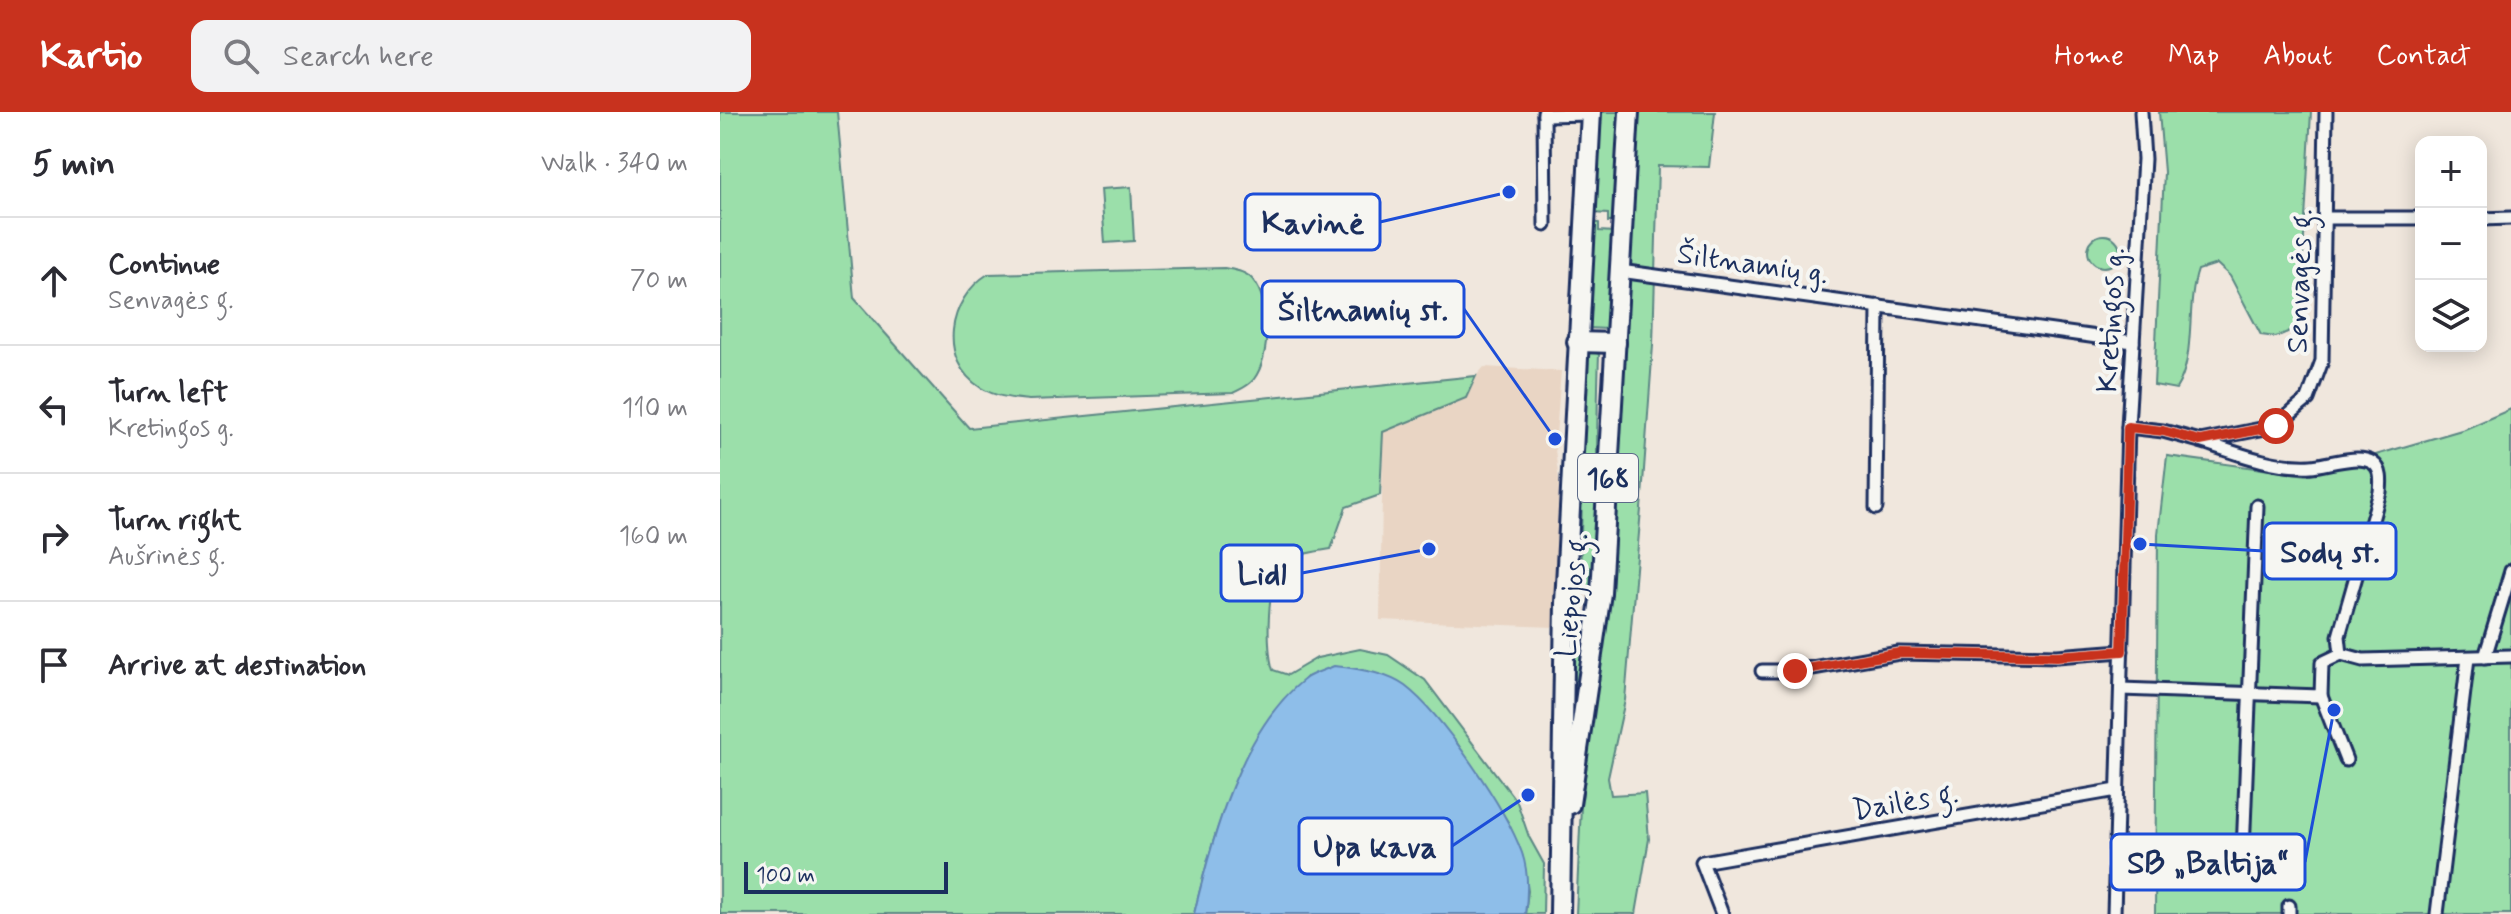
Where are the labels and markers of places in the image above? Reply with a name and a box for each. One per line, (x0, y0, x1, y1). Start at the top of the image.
callout: Kavinė (1245, 194, 1380, 250)
callout: Šiltnamių st. (1262, 281, 1464, 337)
callout: Sodų st. (2264, 523, 2396, 579)
callout: Lidl (1221, 545, 1302, 601)
callout: Upa kava (1299, 818, 1452, 874)
callout: SB „Baltija“ (2111, 834, 2305, 890)

